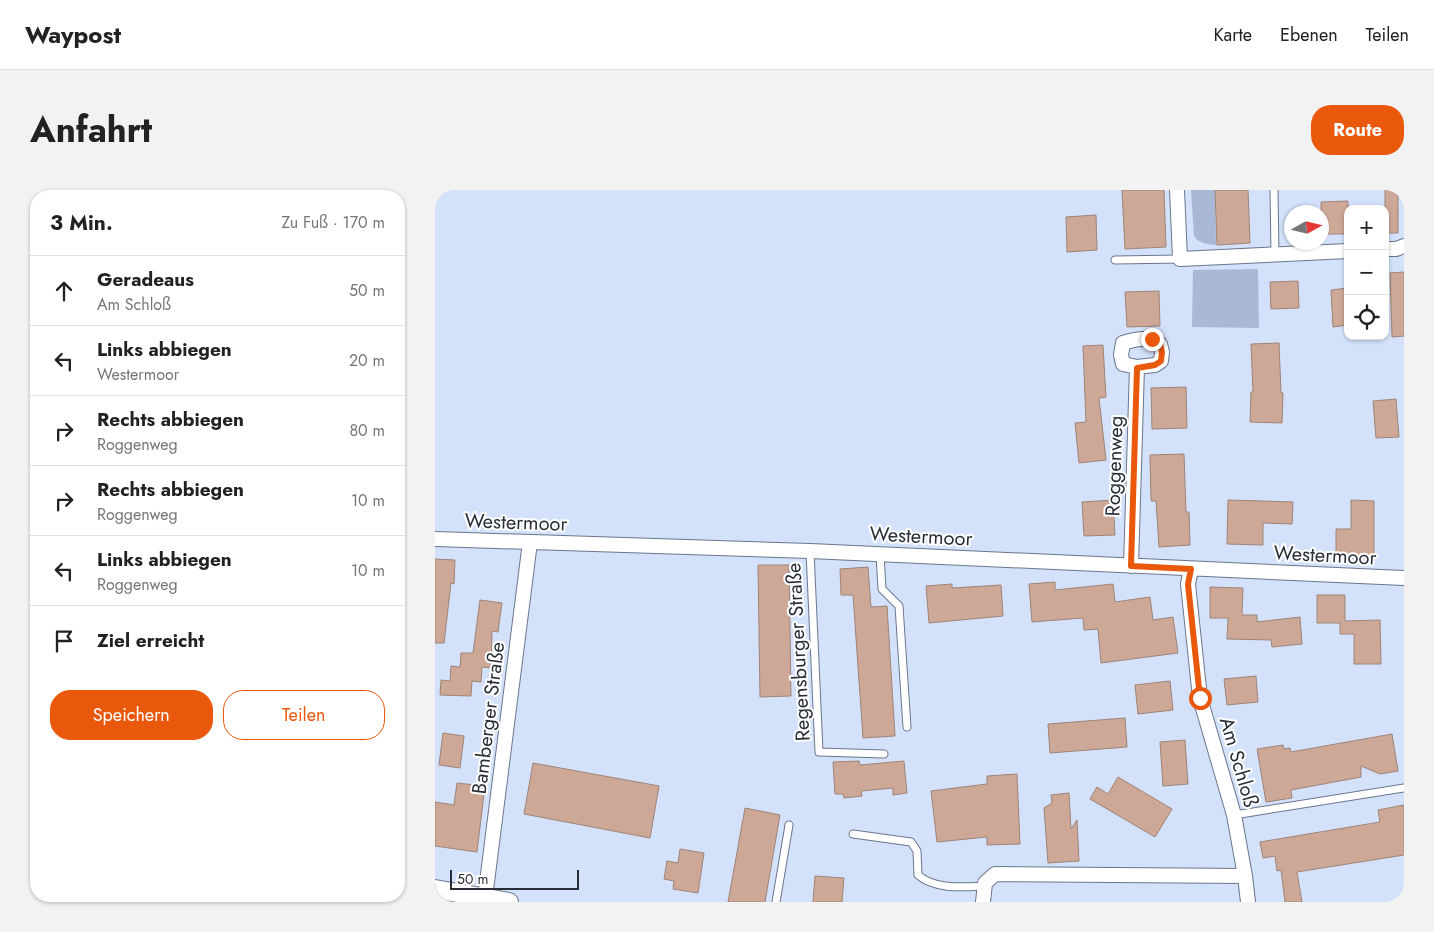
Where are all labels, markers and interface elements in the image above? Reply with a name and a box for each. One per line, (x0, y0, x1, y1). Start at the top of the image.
text: Waypost (25, 17, 121, 52)
text: Karte (1213, 22, 1252, 48)
text: Ebenen (1280, 22, 1338, 48)
text: Teilen (1366, 22, 1409, 48)
text: Anfahrt (30, 105, 152, 155)
button: Route (1311, 105, 1404, 155)
north arrow (1284, 205, 1329, 250)
map controls (1344, 205, 1389, 340)
button: + (1344, 205, 1389, 250)
text: 3 Min. (50, 208, 113, 238)
text: Zu Fuß · 170 m (282, 211, 385, 234)
button: − (1344, 250, 1389, 295)
text: Geradeaus (97, 266, 194, 293)
icon: ahead (50, 277, 78, 305)
text: 50 m (349, 279, 385, 302)
text: Am Schloß (97, 293, 171, 316)
button: locate (1344, 295, 1389, 340)
route end (1141, 328, 1164, 351)
text: Links abbiegen (97, 336, 232, 363)
icon: left (50, 347, 78, 375)
text: 20 m (349, 349, 385, 372)
text: Westermoor (97, 363, 179, 386)
text: Rechts abbiegen (97, 406, 244, 433)
street label: Roggenweg (1098, 415, 1131, 517)
icon: right (50, 417, 78, 445)
text: 80 m (349, 419, 385, 442)
text: Roggenweg (97, 433, 178, 456)
text: Rechts abbiegen (97, 476, 244, 503)
icon: right (50, 487, 78, 515)
text: 10 m (351, 489, 385, 512)
text: Roggenweg (97, 503, 178, 526)
street label: Westermoor (464, 506, 568, 539)
street label: Westermoor (869, 519, 973, 554)
street label: Westermoor (1273, 538, 1377, 573)
text: Links abbiegen (97, 546, 232, 573)
icon: left (50, 557, 78, 585)
text: 10 m (351, 559, 385, 582)
street label: Regensburger Straße (779, 562, 818, 742)
text: Roggenweg (97, 573, 178, 596)
icon: arrive (50, 627, 78, 655)
text: Ziel erreicht (97, 627, 204, 654)
street label: Bamberger Straße (465, 640, 512, 796)
route start (1189, 687, 1212, 710)
button: Speichern (50, 690, 213, 740)
button: Teilen (223, 690, 385, 740)
street label: Am Schloß (1212, 714, 1265, 811)
scale bar (450, 867, 579, 890)
text: 50 m (457, 869, 488, 889)

